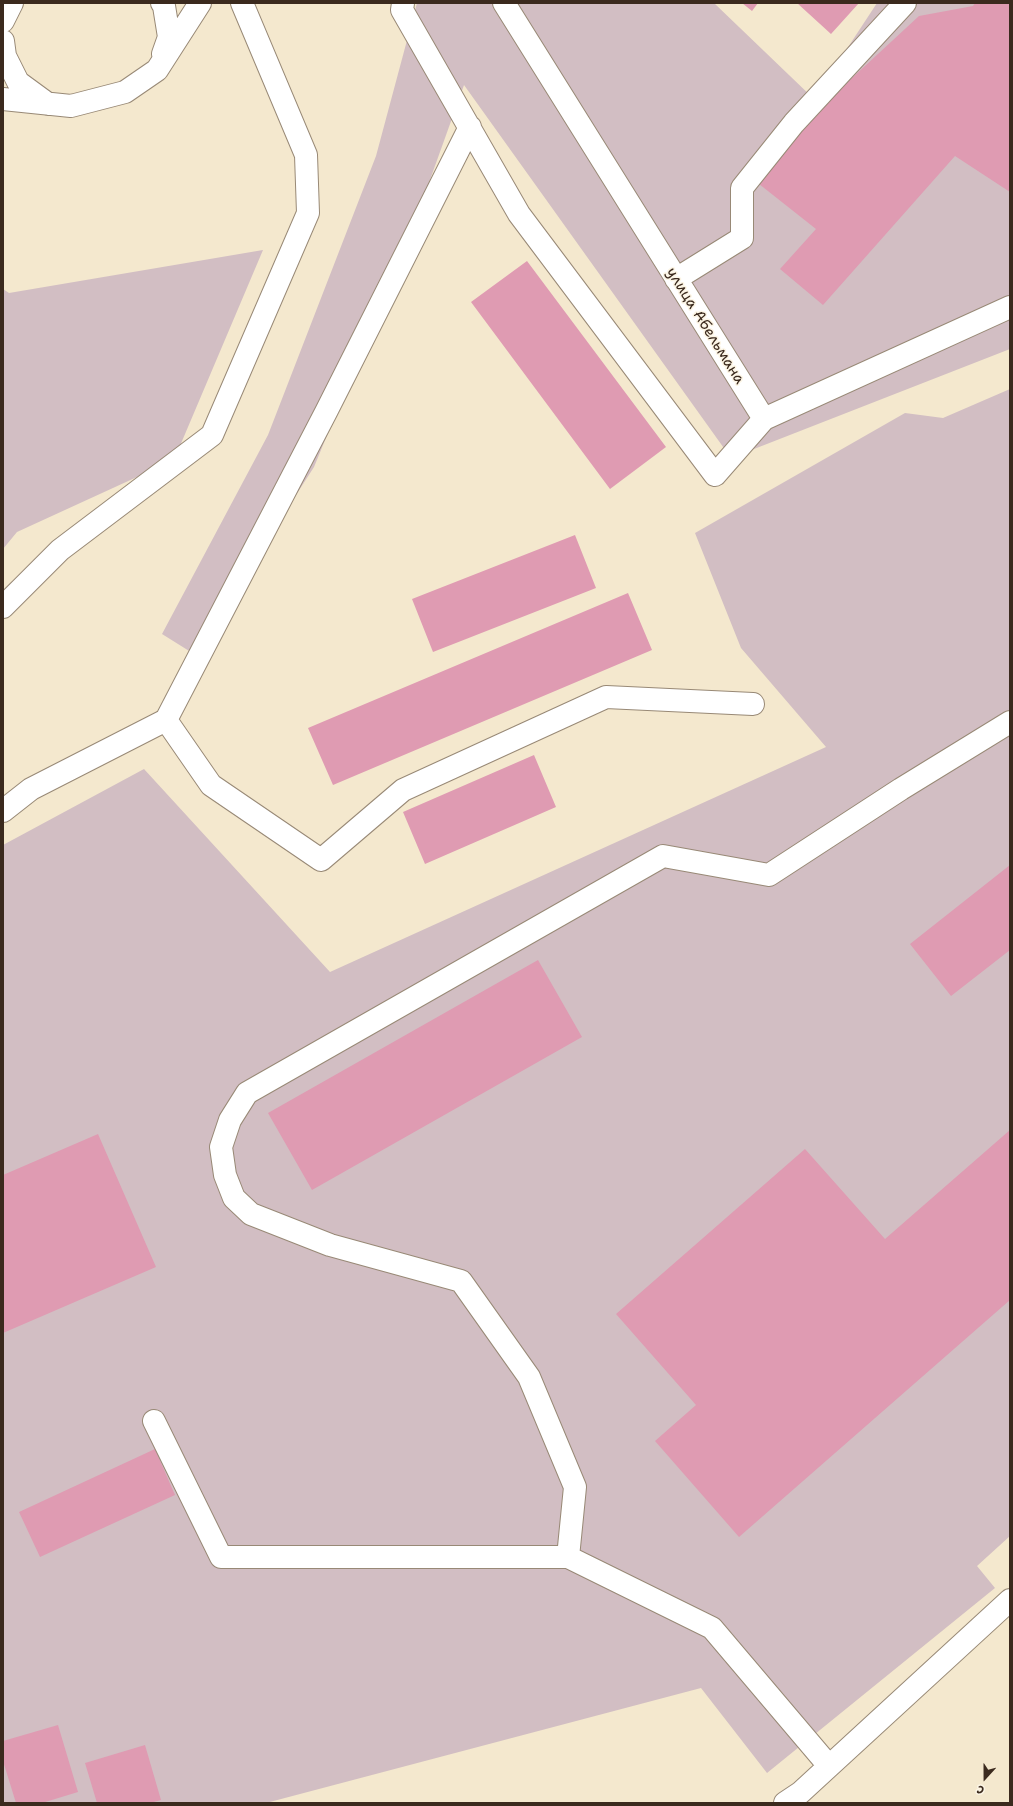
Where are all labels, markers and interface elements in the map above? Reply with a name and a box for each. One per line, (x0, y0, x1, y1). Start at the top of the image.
street label: улица Абельмана (662, 264, 748, 388)
north arrow (965, 1758, 1005, 1798)
text: С (975, 1781, 986, 1798)

